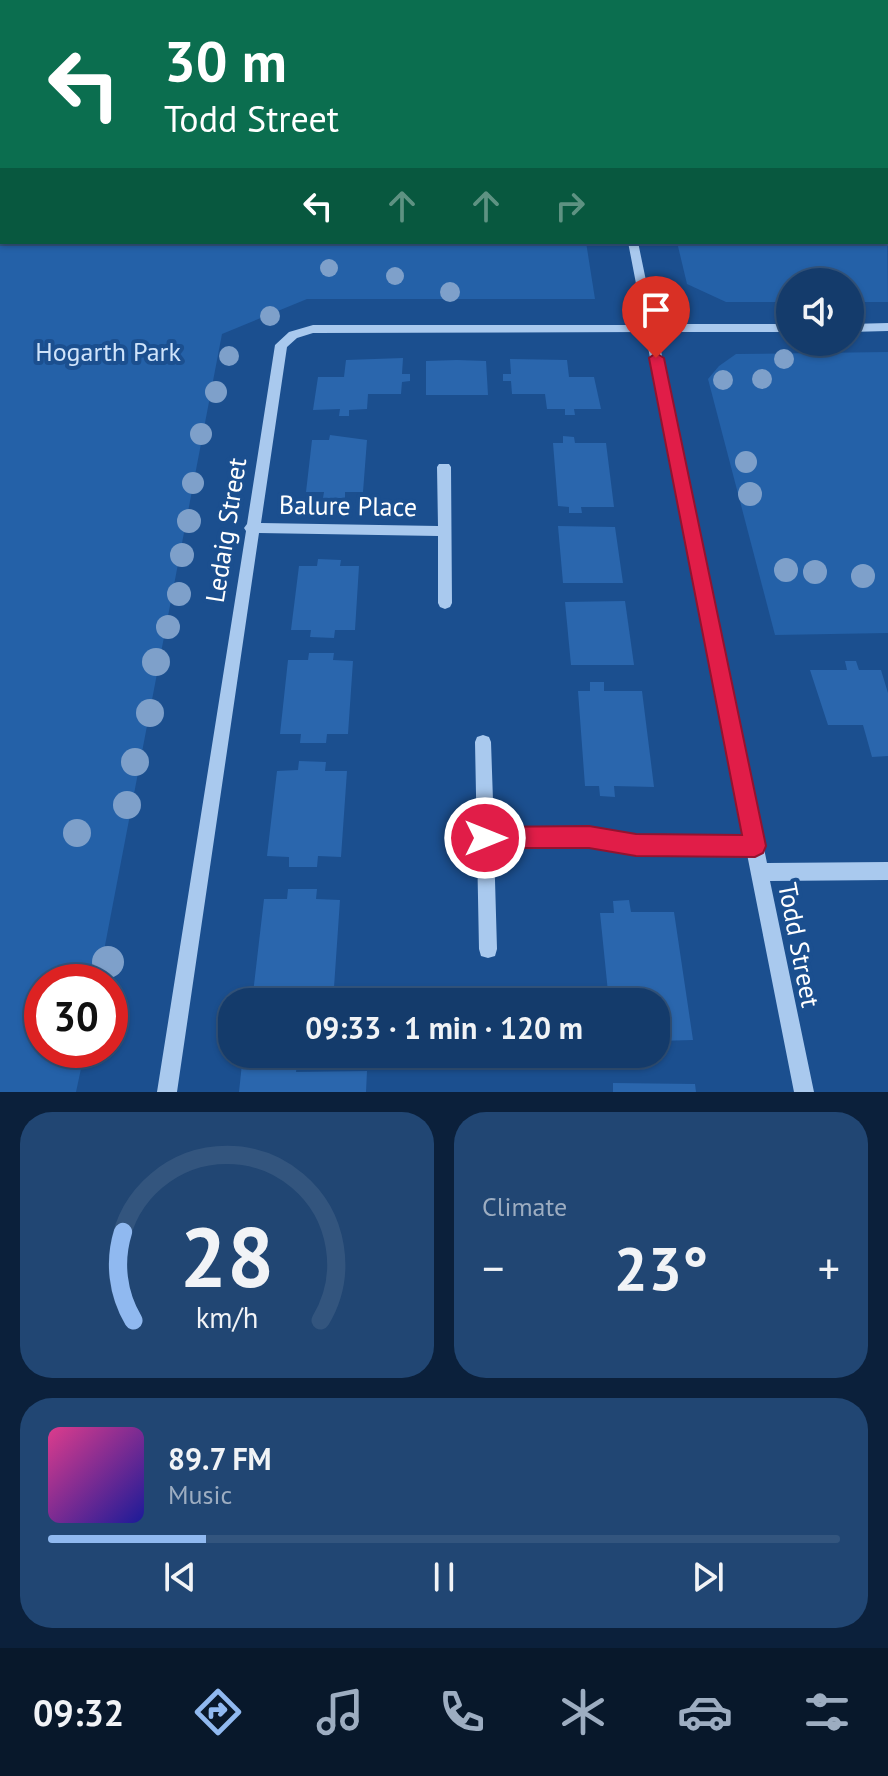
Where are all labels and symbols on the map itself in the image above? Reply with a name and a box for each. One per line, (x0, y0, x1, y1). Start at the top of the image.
pin (622, 276, 690, 358)
park label: Hogarth Park (35, 335, 181, 368)
street label: Ledaig Street (198, 455, 253, 605)
street label: Balure Place (279, 488, 417, 523)
position arrow (443, 796, 527, 880)
street label: Todd Street (771, 880, 828, 1010)
speed limit sign: 30 (24, 964, 128, 1068)

